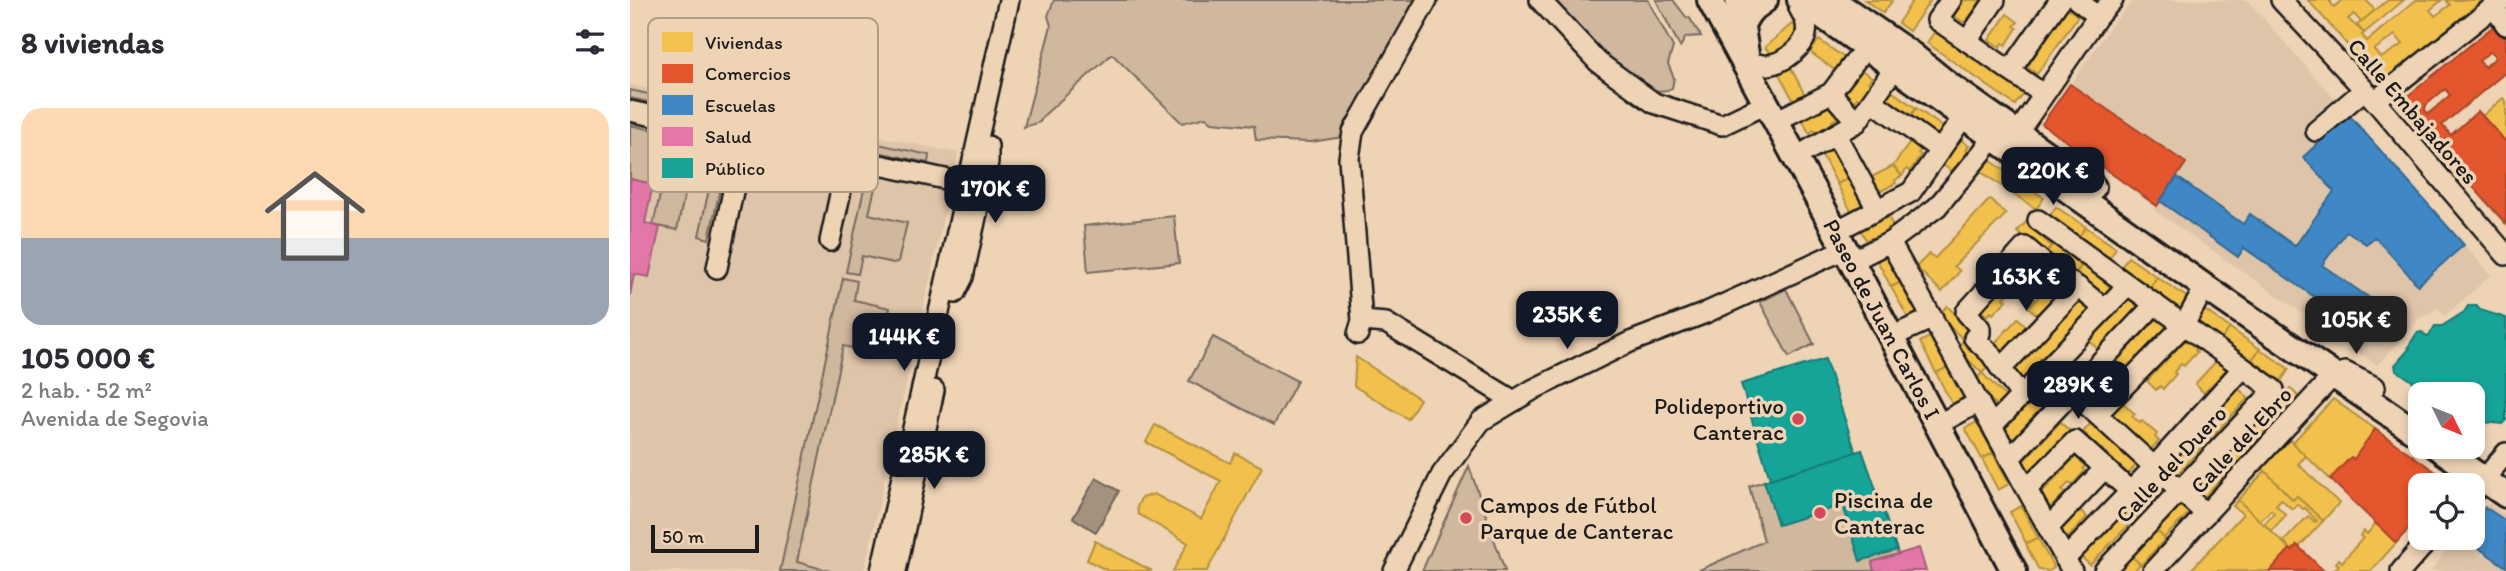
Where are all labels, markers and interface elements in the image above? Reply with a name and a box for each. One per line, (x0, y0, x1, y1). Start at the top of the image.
legend (648, 18, 878, 192)
icon: filters (571, 23, 609, 61)
text: 8 viviendas (21, 24, 164, 61)
text: Viviendas (705, 31, 783, 54)
street label: Calle Embajadores (2342, 32, 2484, 190)
text: Comercios (705, 62, 791, 85)
text: Escuelas (705, 94, 776, 117)
text: Salud (705, 125, 752, 148)
pin: 220K € (1996, 148, 2110, 207)
icon: home (252, 153, 378, 279)
text: 220K € (2017, 156, 2089, 184)
text: Público (705, 157, 765, 180)
pin: 170K € (938, 166, 1052, 225)
text: 170K € (960, 174, 1030, 202)
street label: Paseo de Juan Carlos I (1817, 214, 1947, 424)
pin: 163K € (1969, 254, 2083, 313)
text: 163K € (1992, 262, 2060, 290)
pin: 235K € (1510, 292, 1624, 351)
pin: 105K € (2299, 296, 2413, 356)
text: 235K € (1532, 300, 1602, 328)
text: 105K € (2321, 305, 2391, 333)
pin: 144K € (847, 314, 961, 373)
text: 144K € (868, 322, 940, 350)
text: 105 000 € (21, 339, 155, 376)
pin: 289K € (2021, 362, 2135, 421)
text: 289K € (2043, 370, 2113, 398)
text: 2 hab. · 52 m² (21, 376, 152, 404)
street label: Calle del Ebro (2184, 380, 2298, 500)
north arrow (2408, 382, 2485, 458)
map controls (2408, 382, 2485, 550)
place label: Polideportivo Canterac (1654, 392, 1784, 446)
street label: Calle del Duero (2109, 399, 2233, 529)
text: Avenida de Segovia (21, 404, 209, 432)
marker: Polideportivo Canterac (1790, 411, 1806, 427)
pin: 285K € (877, 432, 991, 491)
text: 285K € (899, 440, 969, 468)
button: locate (2408, 473, 2485, 550)
place label: Piscina de Canterac (1834, 486, 1933, 540)
place label: Campos de Fútbol Parque de Canterac (1480, 491, 1674, 545)
marker: Piscina de Canterac (1812, 505, 1828, 521)
marker: Campos de Fútbol Parque de Canterac (1458, 510, 1474, 526)
scale bar (651, 522, 760, 554)
text: 50 m (662, 525, 704, 548)

